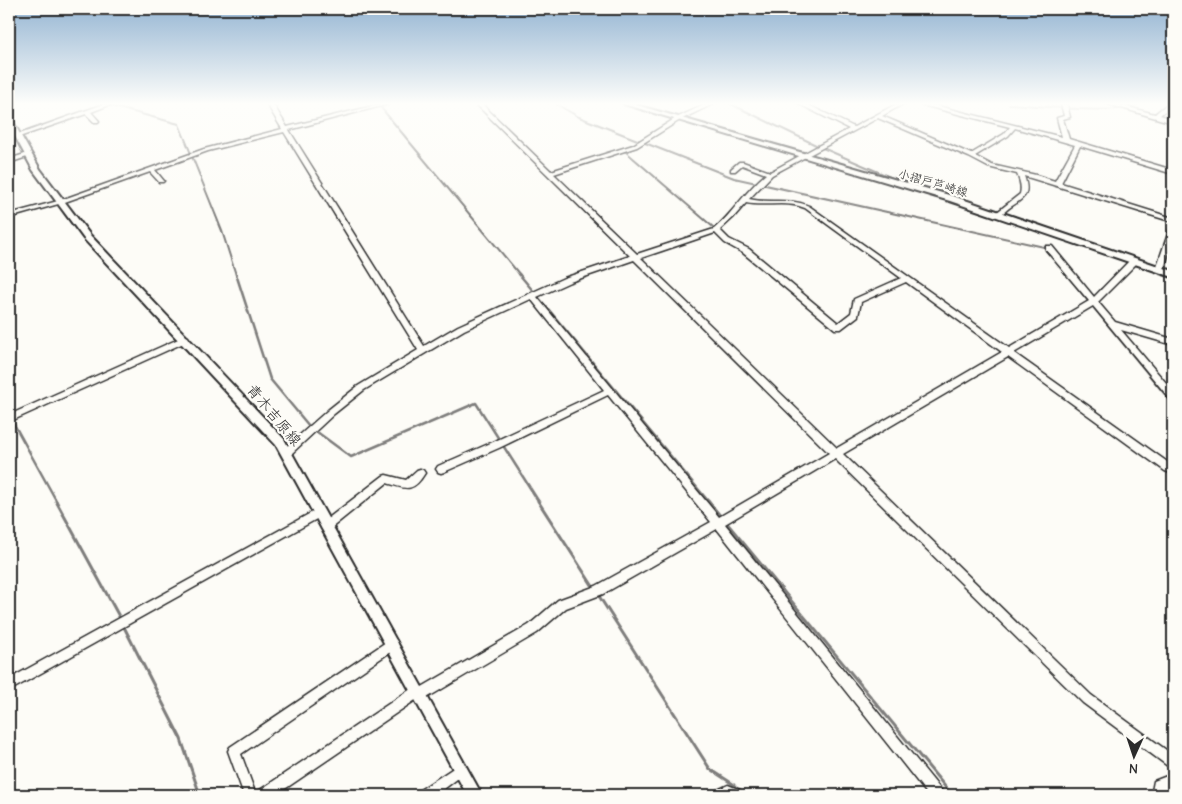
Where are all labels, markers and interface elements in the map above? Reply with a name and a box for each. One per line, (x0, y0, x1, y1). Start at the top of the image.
street label: 小摺戸芦崎線 (896, 166, 970, 200)
street label: 青木吉原線 (243, 380, 305, 450)
north arrow (1110, 732, 1160, 782)
text: N (1128, 760, 1138, 777)

